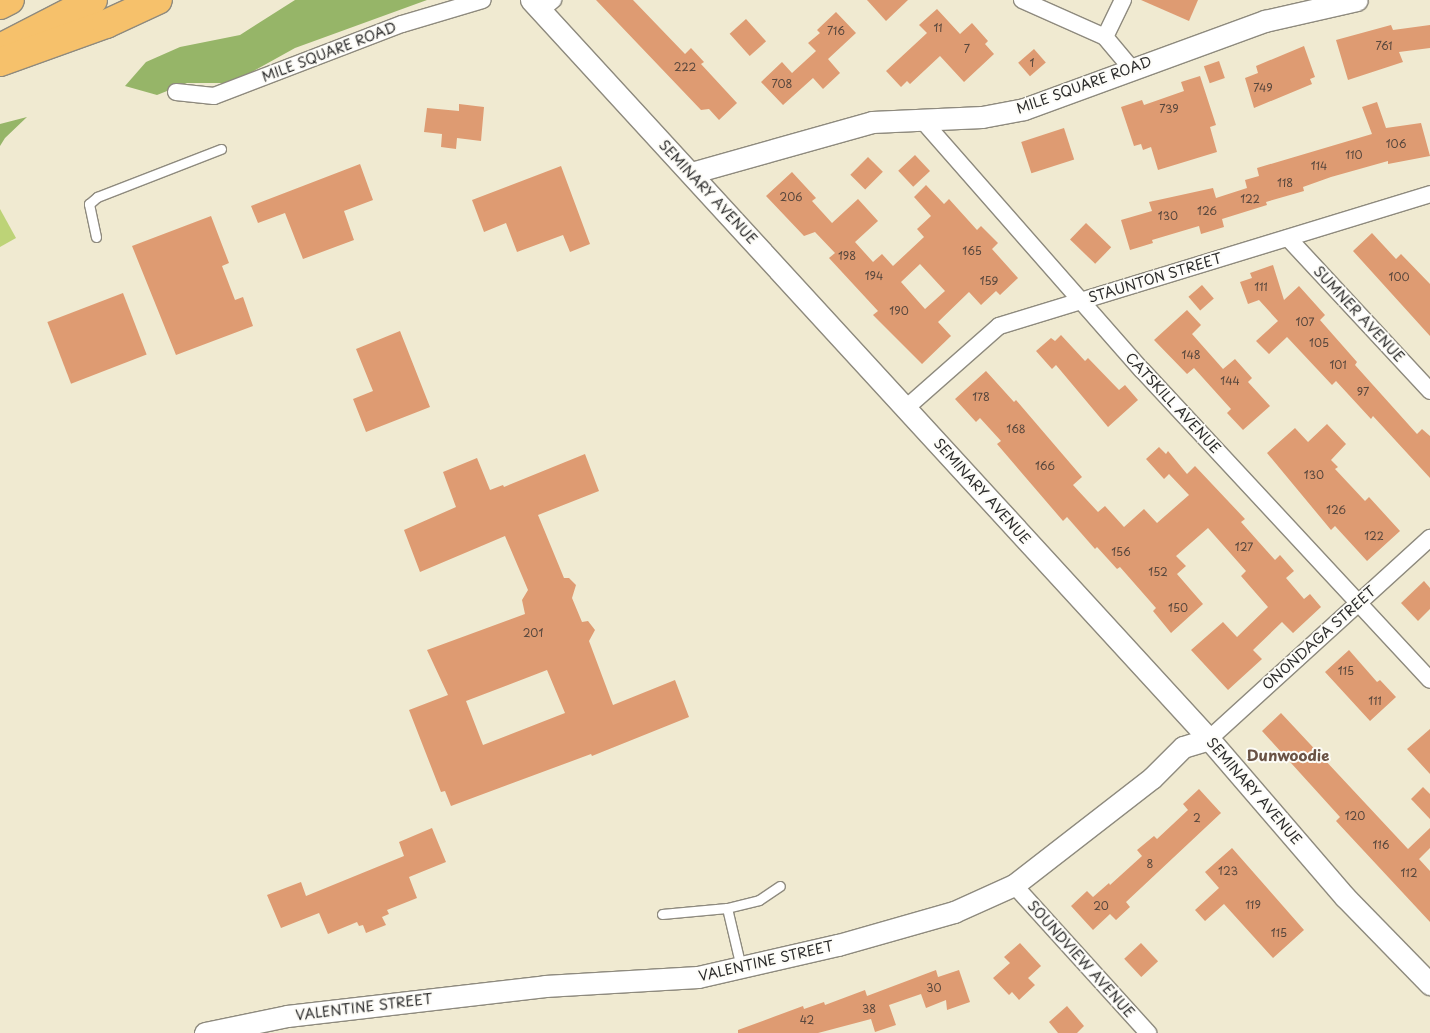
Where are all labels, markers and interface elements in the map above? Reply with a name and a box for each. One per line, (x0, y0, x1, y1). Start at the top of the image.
street label: MILE SQUARE ROAD (257, 18, 401, 86)
house number: 11 (933, 21, 943, 35)
house number: 716 (827, 24, 845, 38)
house number: 761 (1376, 39, 1392, 53)
house number: 7 (964, 42, 970, 56)
street label: MILE SQUARE ROAD (1012, 52, 1156, 118)
house number: 1 (1030, 56, 1034, 70)
house number: 222 (674, 60, 696, 74)
house number: 708 (772, 77, 792, 91)
house number: 749 (1253, 81, 1273, 95)
house number: 739 (1159, 102, 1179, 116)
street label: SEMINARY AVENUE (655, 136, 761, 248)
house number: 106 (1386, 137, 1406, 151)
house number: 110 (1345, 148, 1363, 162)
house number: 114 (1311, 159, 1327, 173)
house number: 118 (1277, 176, 1293, 190)
house number: 206 (780, 190, 802, 204)
house number: 122 (1240, 192, 1260, 206)
house number: 126 (1197, 204, 1217, 218)
house number: 130 (1158, 209, 1178, 223)
house number: 165 (962, 244, 982, 258)
house number: 198 (838, 249, 856, 263)
street label: STAUNTON STREET (1086, 250, 1224, 306)
street label: SUMNER AVENUE (1310, 262, 1408, 366)
house number: 194 (865, 269, 883, 283)
house number: 100 (1388, 270, 1410, 284)
house number: 159 (980, 274, 998, 288)
house number: 111 (1254, 280, 1268, 294)
house number: 190 (889, 304, 909, 318)
house number: 107 (1296, 315, 1314, 329)
house number: 105 (1309, 336, 1329, 350)
house number: 148 (1181, 348, 1201, 362)
street label: CATSKILL AVENUE (1122, 350, 1224, 456)
house number: 101 (1329, 358, 1347, 372)
house number: 144 (1220, 374, 1240, 388)
house number: 97 (1357, 385, 1369, 399)
house number: 178 (972, 390, 990, 404)
house number: 168 (1006, 422, 1026, 436)
street label: SEMINARY AVENUE (930, 434, 1034, 548)
house number: 166 (1035, 459, 1055, 473)
house number: 130 (1304, 468, 1324, 482)
house number: 126 (1326, 503, 1346, 517)
house number: 122 (1364, 529, 1384, 543)
house number: 127 (1235, 540, 1253, 554)
house number: 156 (1111, 545, 1131, 559)
house number: 152 (1148, 565, 1168, 579)
street label: ONONDAGA STREET (1258, 582, 1380, 694)
house number: 150 (1168, 601, 1188, 615)
house number: 201 (523, 626, 543, 640)
house number: 115 (1338, 664, 1354, 678)
house number: 111 (1368, 694, 1382, 708)
street label: SEMINARY AVENUE (1203, 734, 1305, 848)
district label: Dunwoodie (1247, 746, 1329, 764)
house number: 120 (1345, 809, 1365, 823)
house number: 2 (1193, 811, 1201, 825)
house number: 116 (1373, 838, 1389, 852)
house number: 8 (1147, 857, 1153, 871)
house number: 123 (1218, 864, 1238, 878)
house number: 112 (1400, 866, 1418, 880)
street label: SOUNDVIEW AVENUE (1024, 897, 1138, 1021)
house number: 119 (1245, 898, 1261, 912)
house number: 20 (1093, 899, 1109, 913)
house number: 115 (1271, 926, 1287, 940)
street label: VALENTINE STREET (696, 937, 836, 985)
house number: 30 (926, 981, 942, 995)
street label: VALENTINE STREET (294, 990, 434, 1024)
house number: 38 (862, 1002, 876, 1016)
house number: 42 (800, 1013, 814, 1027)

